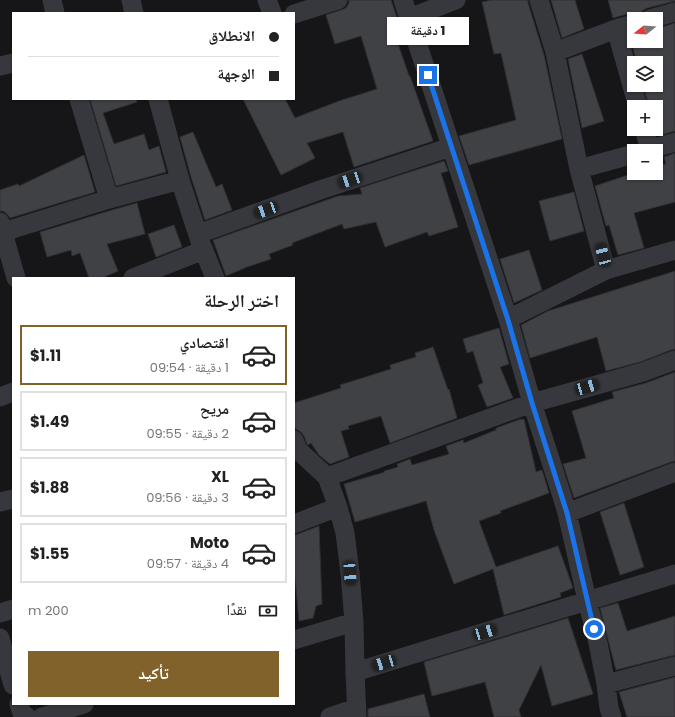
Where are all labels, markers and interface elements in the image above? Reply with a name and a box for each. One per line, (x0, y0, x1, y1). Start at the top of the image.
north arrow (627, 12, 663, 48)
map controls (627, 12, 663, 180)
callout: 1 دقيقة (387, 17, 469, 45)
text: 1 دقيقة (411, 21, 445, 40)
text: الانطلاق (209, 25, 255, 46)
button: layers (627, 56, 663, 92)
text: الوجهة (217, 63, 255, 84)
route end (419, 66, 437, 84)
button: + (627, 100, 663, 136)
button: − (627, 144, 663, 180)
car (337, 171, 363, 189)
car (253, 200, 279, 220)
car (594, 242, 612, 268)
text: اختر الرحلة (204, 288, 279, 313)
text: اقتصادي (180, 332, 229, 353)
icon: car (241, 337, 277, 373)
text: $1.11 (30, 345, 61, 366)
text: 1 دقيقة · 09:54 (150, 358, 229, 377)
car (574, 378, 600, 396)
text: مريح (200, 398, 229, 419)
icon: car (241, 403, 277, 439)
text: $1.49 (30, 411, 69, 432)
text: 2 دقيقة · 09:55 (146, 424, 229, 443)
text: XL (211, 466, 229, 487)
icon: car (241, 469, 277, 505)
text: $1.88 (30, 477, 69, 498)
text: 3 دقيقة · 09:56 (146, 488, 229, 507)
text: Moto (190, 532, 229, 553)
icon: car (241, 535, 277, 571)
text: $1.55 (30, 543, 69, 564)
text: 4 دقيقة · 09:57 (147, 554, 229, 573)
car (343, 561, 357, 585)
text: نقدًا (226, 599, 247, 620)
icon: cash (257, 600, 279, 622)
text: 200 m (28, 601, 69, 620)
route start (585, 620, 603, 638)
car (472, 623, 498, 641)
button: تأكيد (28, 651, 279, 697)
car (371, 654, 397, 672)

